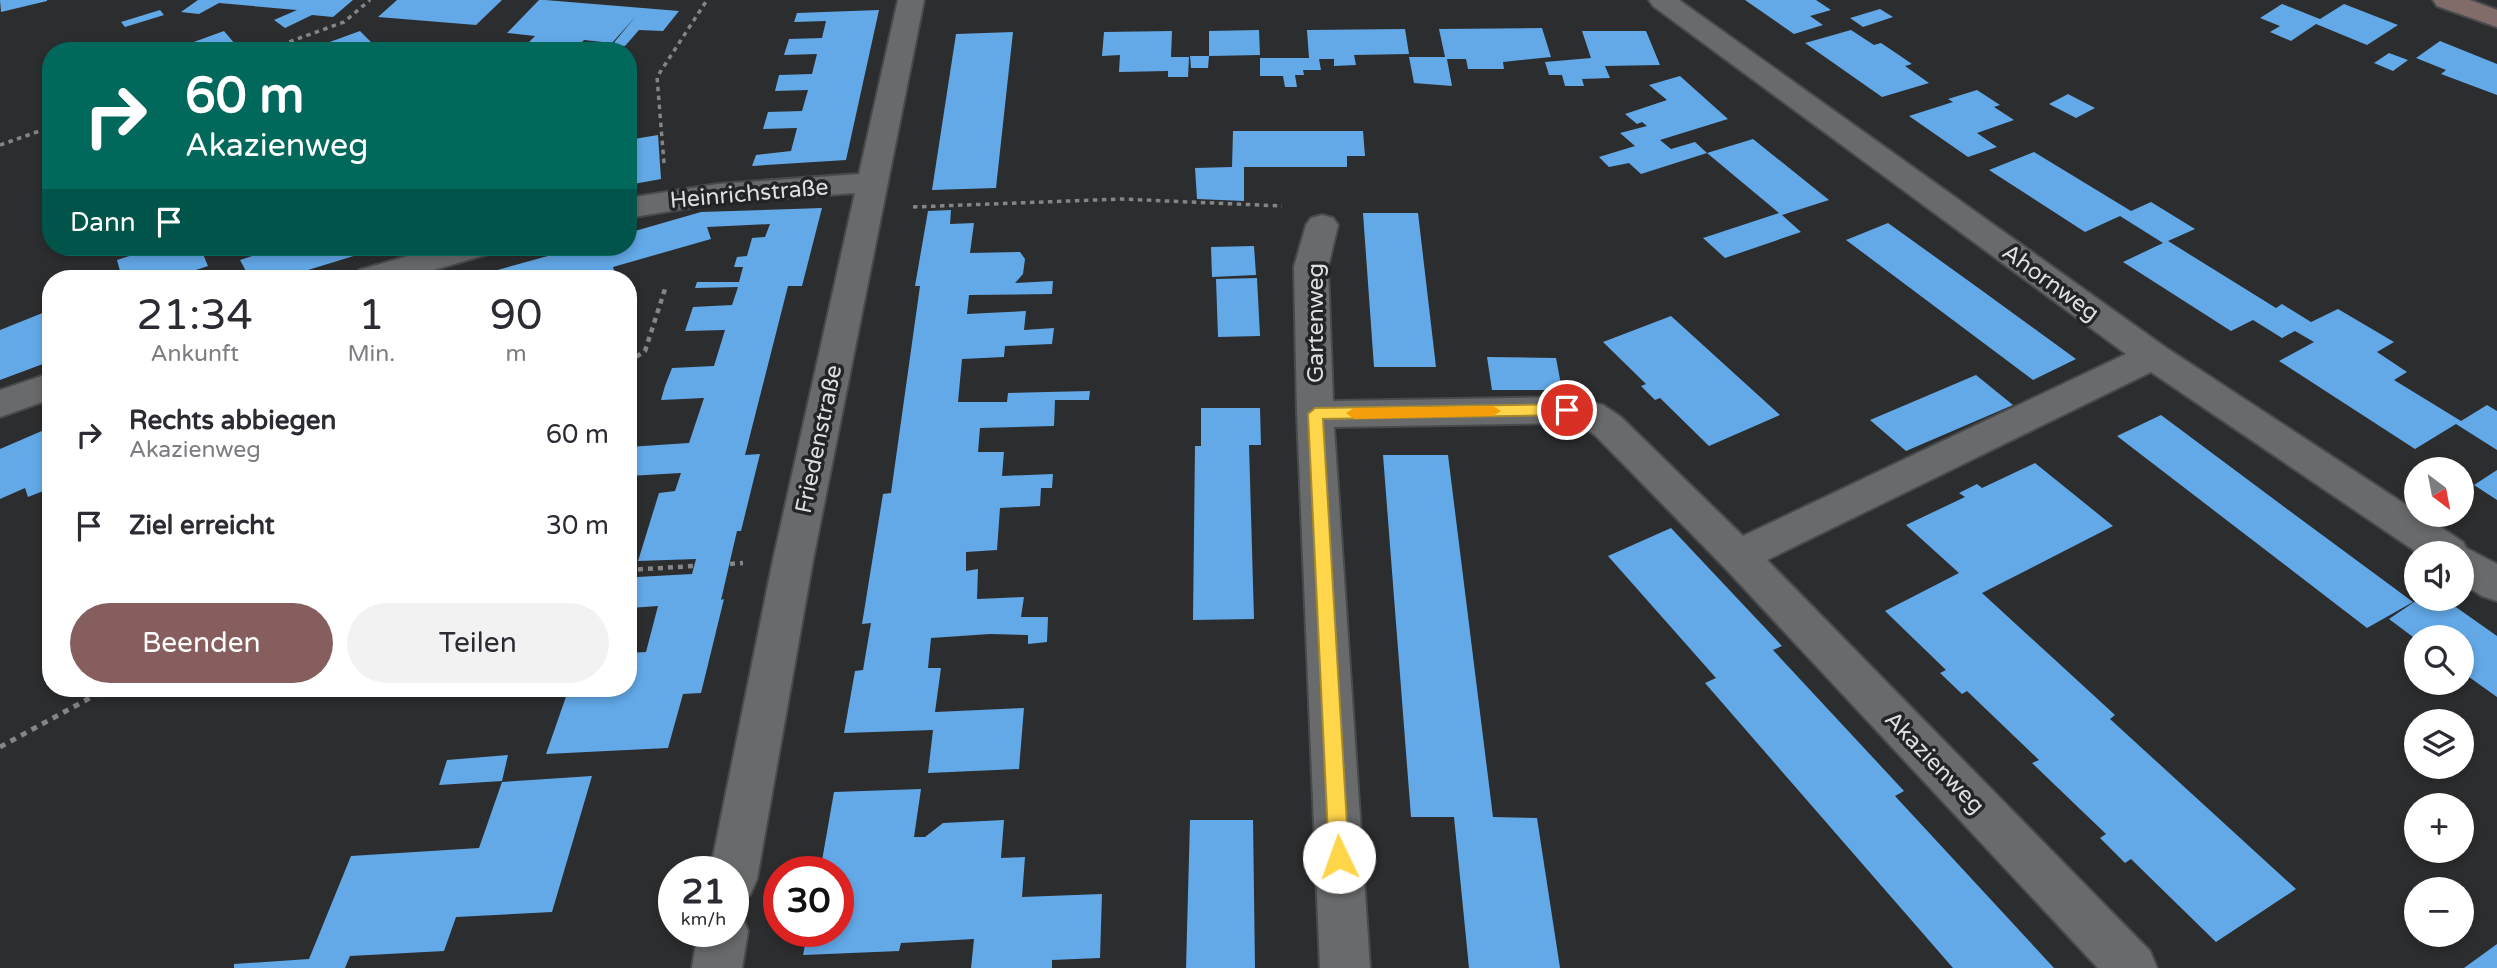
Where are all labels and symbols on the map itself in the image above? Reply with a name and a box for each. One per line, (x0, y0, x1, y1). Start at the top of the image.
street label: Heinrichstraße (669, 173, 830, 215)
street label: Ahornweg (1996, 238, 2104, 327)
street label: Gartenweg (1302, 263, 1330, 383)
street label: Friedenstraße (790, 362, 848, 516)
pin (1537, 380, 1597, 440)
north arrow (2404, 457, 2474, 527)
street label: Akazienweg (1878, 706, 1990, 820)
position arrow (1302, 820, 1376, 894)
speed limit sign: 30 (763, 856, 854, 947)

